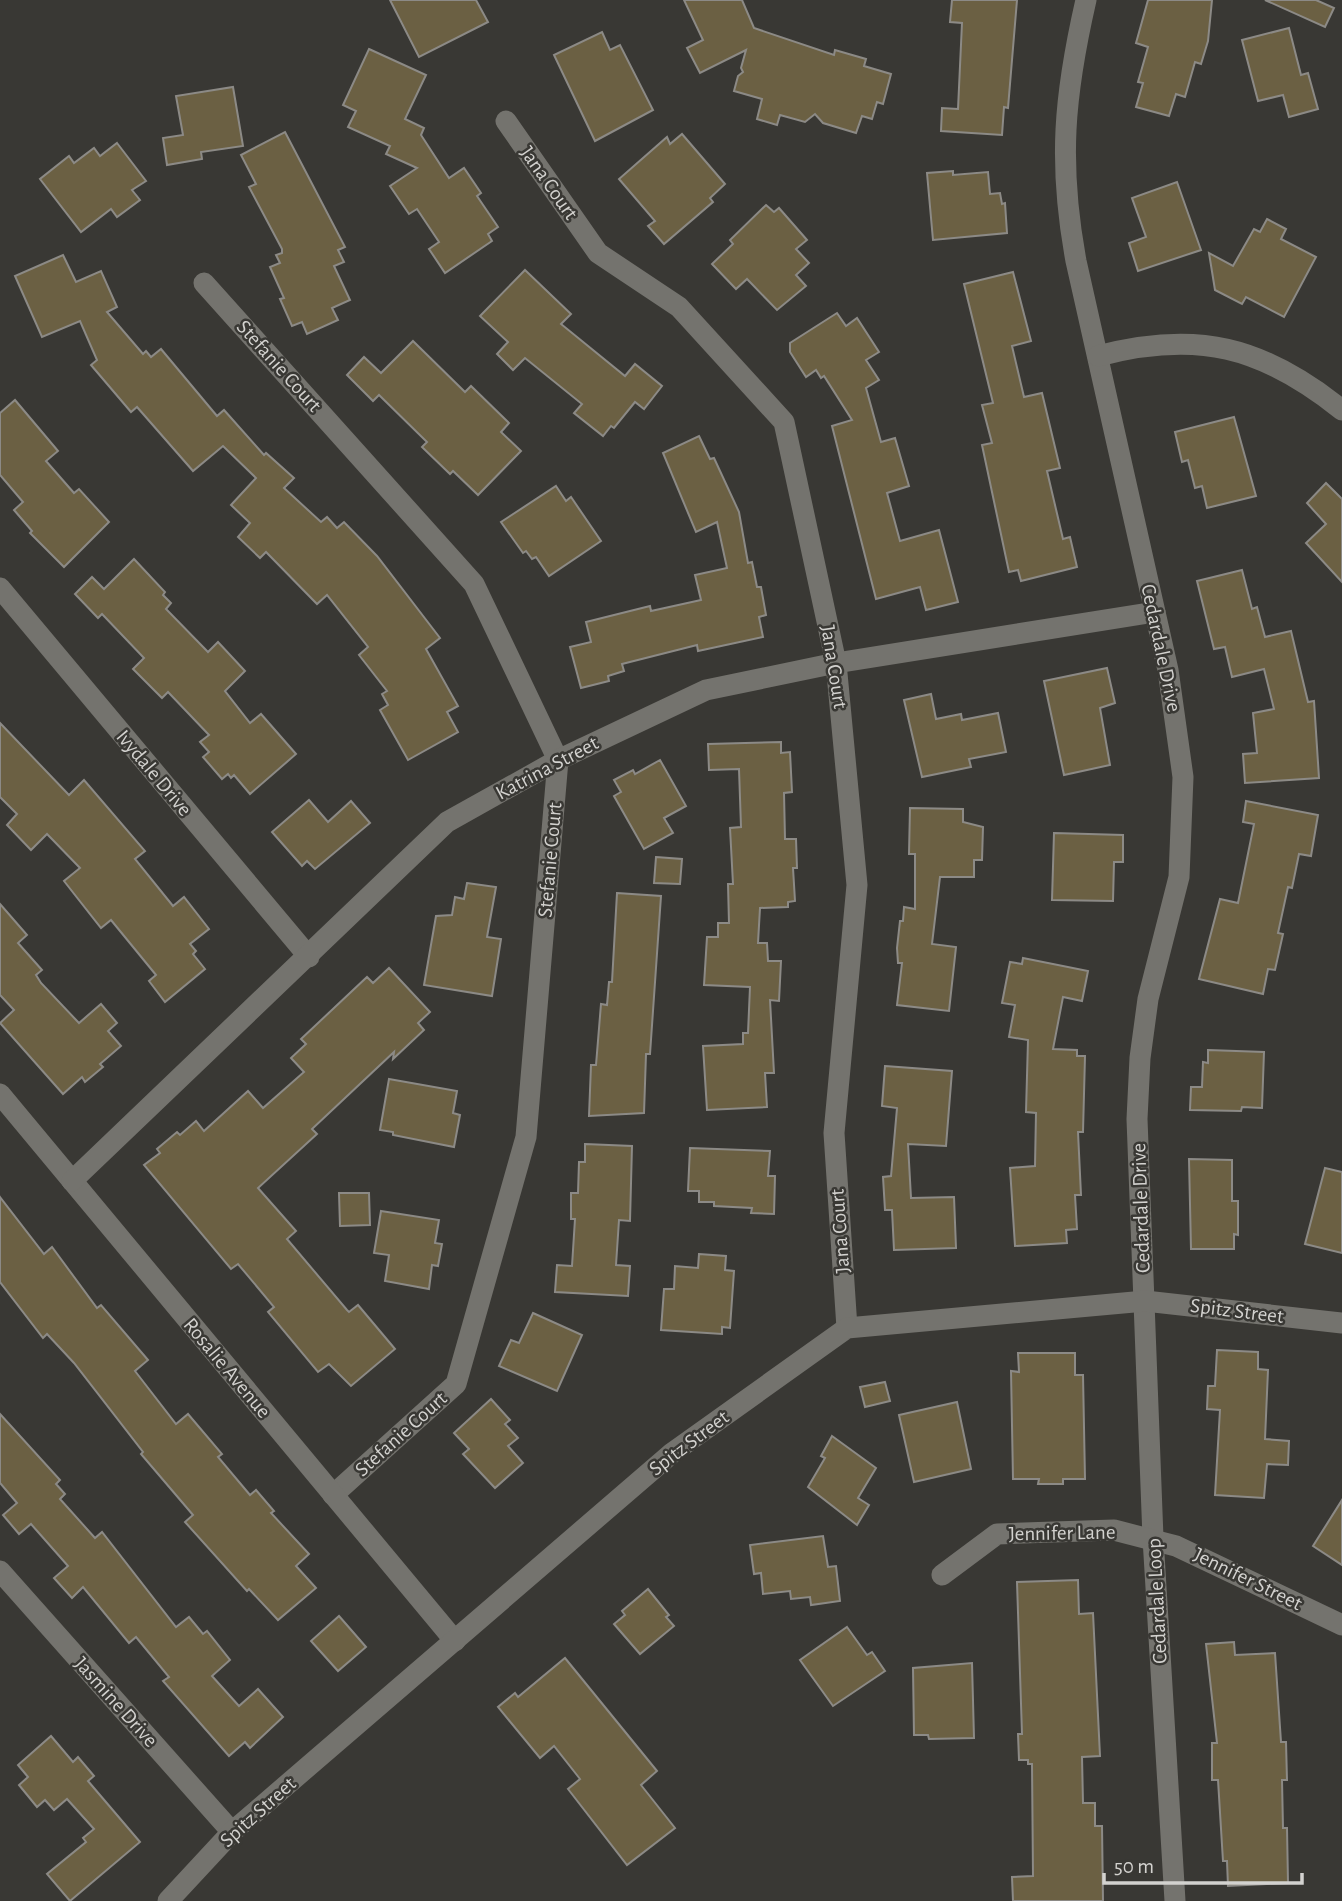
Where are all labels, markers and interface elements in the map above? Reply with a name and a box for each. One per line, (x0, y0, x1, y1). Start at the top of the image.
street label: Jana Court (516, 142, 582, 224)
street label: Stefanie Court (233, 316, 326, 416)
street label: Cedardale Drive (1137, 582, 1185, 714)
street label: Jana Court (817, 624, 851, 711)
street label: Ivydale Drive (112, 726, 196, 820)
street label: Katrina Street (492, 732, 602, 804)
street label: Stefanie Court (535, 801, 566, 918)
street label: Cedardale Drive (1128, 1143, 1154, 1273)
street label: Jana Court (827, 1188, 853, 1274)
street label: Spitz Street (1189, 1295, 1285, 1327)
street label: Rosalie Avenue (179, 1314, 275, 1422)
street label: Stefanie Court (351, 1387, 451, 1480)
street label: Spitz Street (645, 1406, 733, 1480)
street label: Jennifer Lane (1008, 1522, 1116, 1544)
street label: Cedardale Loop (1143, 1538, 1171, 1664)
street label: Jennifer Street (1191, 1544, 1306, 1614)
street label: Jasmine Drive (70, 1653, 162, 1751)
street label: Spitz Street (216, 1773, 300, 1851)
scale bar (1104, 1842, 1302, 1886)
text: 50 m (1114, 1856, 1154, 1877)

